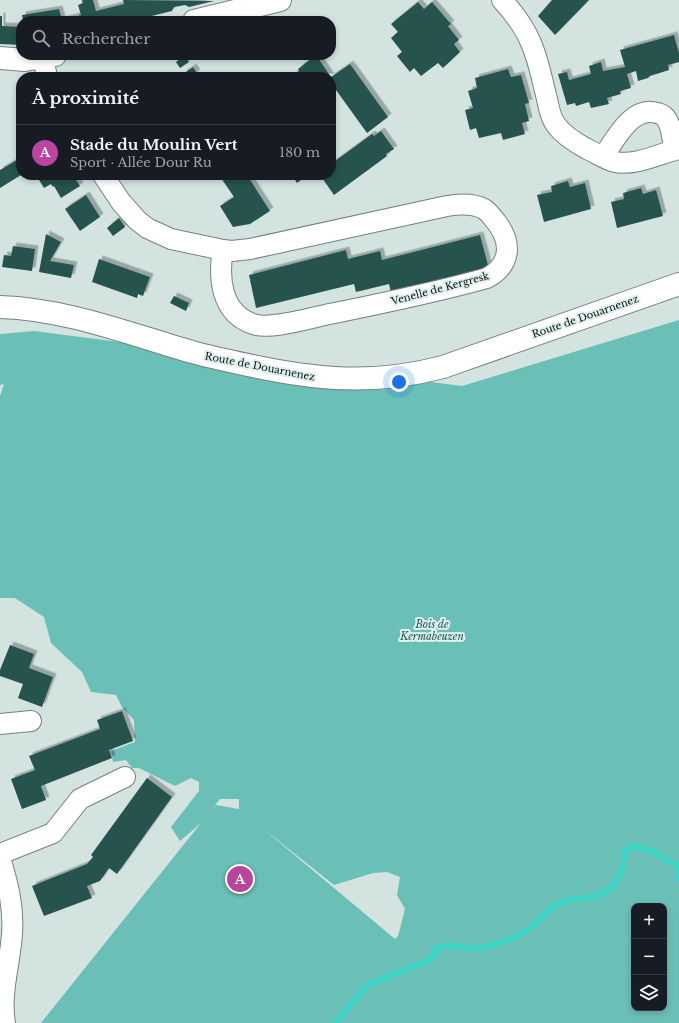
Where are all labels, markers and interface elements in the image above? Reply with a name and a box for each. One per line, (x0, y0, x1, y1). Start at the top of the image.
search box (16, 16, 336, 60)
icon: search (30, 27, 52, 49)
text: Rechercher (62, 29, 150, 48)
text: À proximité (32, 88, 139, 109)
text: Stade du Moulin Vert (70, 135, 238, 154)
text: A (40, 144, 50, 161)
text: 180 m (279, 144, 320, 161)
text: Sport · Allée Dour Ru (70, 154, 212, 171)
street label: Venelle de Kergresk (389, 269, 491, 308)
street label: Route de Douarnenez (530, 292, 641, 341)
street label: Route de Douarnenez (204, 349, 317, 384)
your location (389, 372, 409, 392)
park label: Bois de Kermabeuzen (399, 618, 464, 643)
pin: A (227, 864, 253, 894)
map controls (631, 903, 667, 1011)
button: + (631, 903, 667, 939)
button: − (631, 939, 667, 975)
button: layers (631, 975, 667, 1011)

